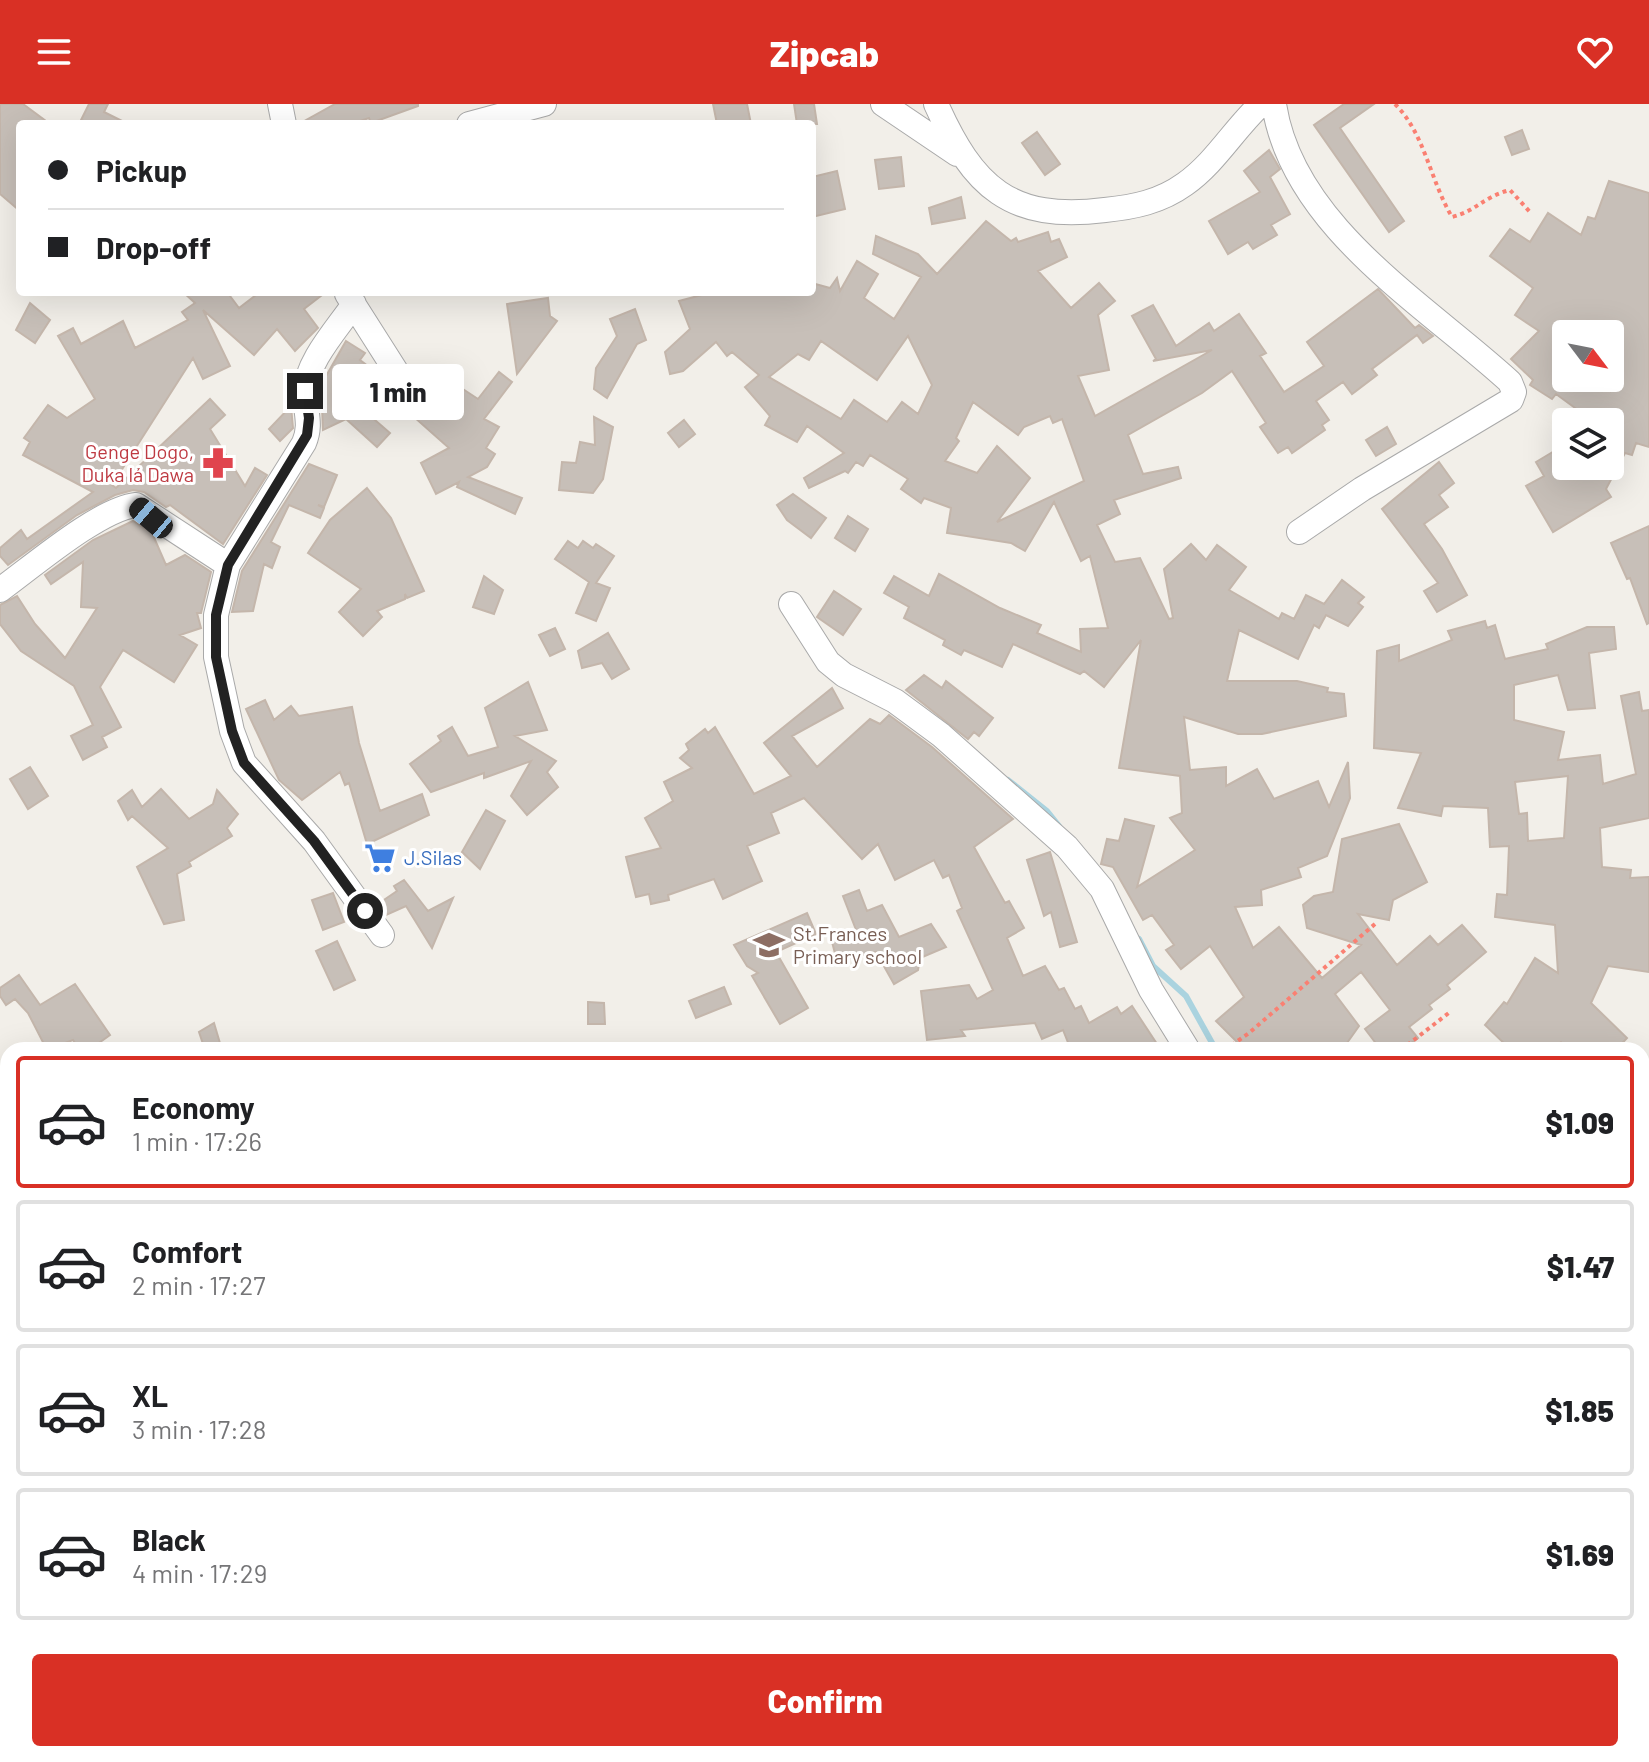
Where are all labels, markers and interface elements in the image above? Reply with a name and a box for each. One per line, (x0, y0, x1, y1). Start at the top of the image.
icon: menu (32, 30, 76, 74)
icon: heart (1573, 30, 1617, 74)
text: Zipcab (770, 31, 879, 74)
text: Pickup (96, 152, 187, 188)
text: Drop-off (96, 229, 211, 265)
north arrow (1552, 320, 1624, 392)
map controls (1552, 320, 1624, 480)
callout: 1 min (333, 363, 465, 419)
route end (287, 373, 323, 409)
text: 1 min (369, 376, 427, 407)
button: layers (1552, 408, 1624, 480)
place label: Genge Dogo, Duka lá Dawa (82, 439, 194, 486)
pharmacy icon: Genge Dogo, Duka lá Dawa (201, 446, 235, 480)
car (125, 493, 177, 543)
supermarket icon: J.Silas (363, 841, 397, 875)
place label: J.Silas (404, 845, 462, 869)
route start (347, 893, 383, 929)
place label: St.Frances Primary school (793, 921, 922, 968)
school or university icon: St.Frances Primary school (752, 928, 786, 962)
icon: car (36, 1086, 108, 1158)
text: Economy (132, 1089, 255, 1125)
text: $1.09 (1546, 1104, 1614, 1140)
text: 1 min · 17:26 (132, 1125, 262, 1156)
icon: car (36, 1230, 108, 1302)
text: Comfort (132, 1233, 242, 1269)
text: $1.47 (1547, 1248, 1614, 1284)
text: 2 min · 17:27 (132, 1269, 266, 1300)
icon: car (36, 1374, 108, 1446)
text: XL (132, 1377, 168, 1413)
text: $1.85 (1545, 1392, 1614, 1428)
text: 3 min · 17:28 (132, 1413, 266, 1444)
icon: car (36, 1518, 108, 1590)
text: Black (132, 1521, 206, 1557)
text: $1.69 (1546, 1536, 1614, 1572)
text: 4 min · 17:29 (132, 1557, 267, 1588)
button: Confirm (32, 1654, 1618, 1746)

